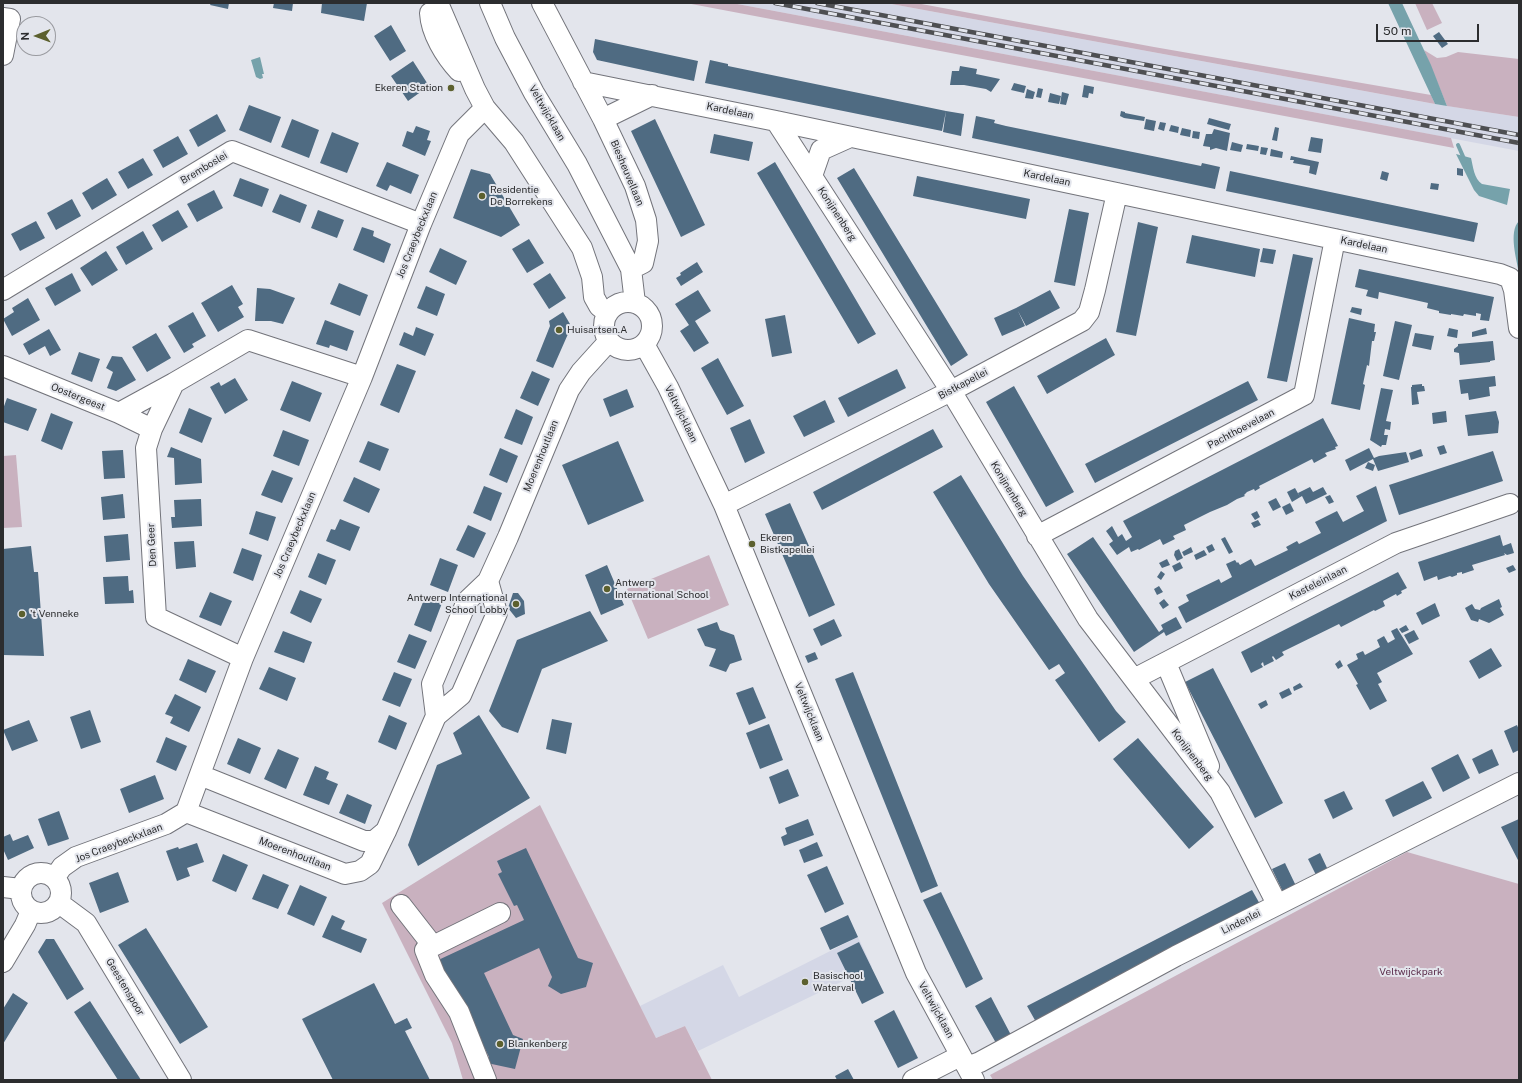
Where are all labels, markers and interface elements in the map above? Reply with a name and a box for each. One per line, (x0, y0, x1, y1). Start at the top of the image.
north arrow (16, 16, 56, 56)
scale bar (1378, 16, 1481, 42)
text: 50 m (1383, 24, 1411, 38)
text: N (19, 32, 31, 41)
place label: Ekeren Station (375, 82, 443, 94)
marker: Ekeren Station (446, 83, 456, 93)
street label: Veltwijcklaan (526, 83, 568, 143)
street label: Kardelaan (706, 100, 754, 122)
street label: Biesheuvellaan (608, 138, 646, 208)
street label: Bremboslei (178, 149, 230, 187)
street label: Kardelaan (1023, 167, 1071, 189)
place label: Residentie De Borrekens (490, 184, 553, 208)
street label: Konijnenberg (815, 185, 859, 243)
street label: Jos Craeybeckxlaan (394, 190, 440, 280)
marker: Residentie De Borrekens (477, 191, 487, 201)
street label: Kardelaan (1340, 234, 1388, 256)
place label: Huisartsen.A (567, 324, 627, 336)
marker: Huisartsen.A (554, 325, 564, 335)
street label: Bistkapellei (936, 366, 990, 402)
street label: Oostergeest (49, 381, 107, 413)
street label: Veltwijcklaan (662, 383, 700, 445)
street label: Pachthoevelaan (1206, 406, 1276, 452)
street label: Moerenhoutlaan (521, 418, 561, 494)
street label: Konijnenberg (988, 459, 1030, 519)
street label: Jos Craeybeckxlaan (271, 490, 319, 580)
street label: Den Geer (145, 523, 159, 567)
place label: Ekeren Bistkapellei (760, 532, 814, 556)
marker: Ekeren Bistkapellei (747, 539, 757, 549)
street label: Kasteleinlaan (1287, 563, 1349, 603)
place label: Antwerp International School (615, 577, 709, 600)
marker: Antwerp International School (602, 584, 612, 594)
place label: Antwerp International School Lobby (407, 592, 508, 616)
marker: Antwerp International School Lobby (511, 599, 521, 609)
place label: 't Venneke (30, 608, 79, 620)
marker: 't Venneke (17, 609, 27, 619)
street label: Veltwijcklaan (792, 681, 826, 743)
street label: Konijnenberg (1169, 727, 1215, 783)
street label: Jos Craeybeckxlaan (74, 821, 164, 865)
street label: Moerenhoutlaan (257, 835, 333, 873)
street label: Lindenlei (1219, 907, 1263, 937)
street label: Geestenspoor (103, 956, 147, 1018)
park label: Veltwijckpark (1379, 966, 1443, 978)
place label: Basischool Waterval (813, 970, 863, 994)
marker: Basischool Waterval (800, 977, 810, 987)
street label: Veltwijcklaan (916, 980, 956, 1040)
place label: Blankenberg (508, 1038, 567, 1050)
marker: Blankenberg (495, 1039, 505, 1049)

